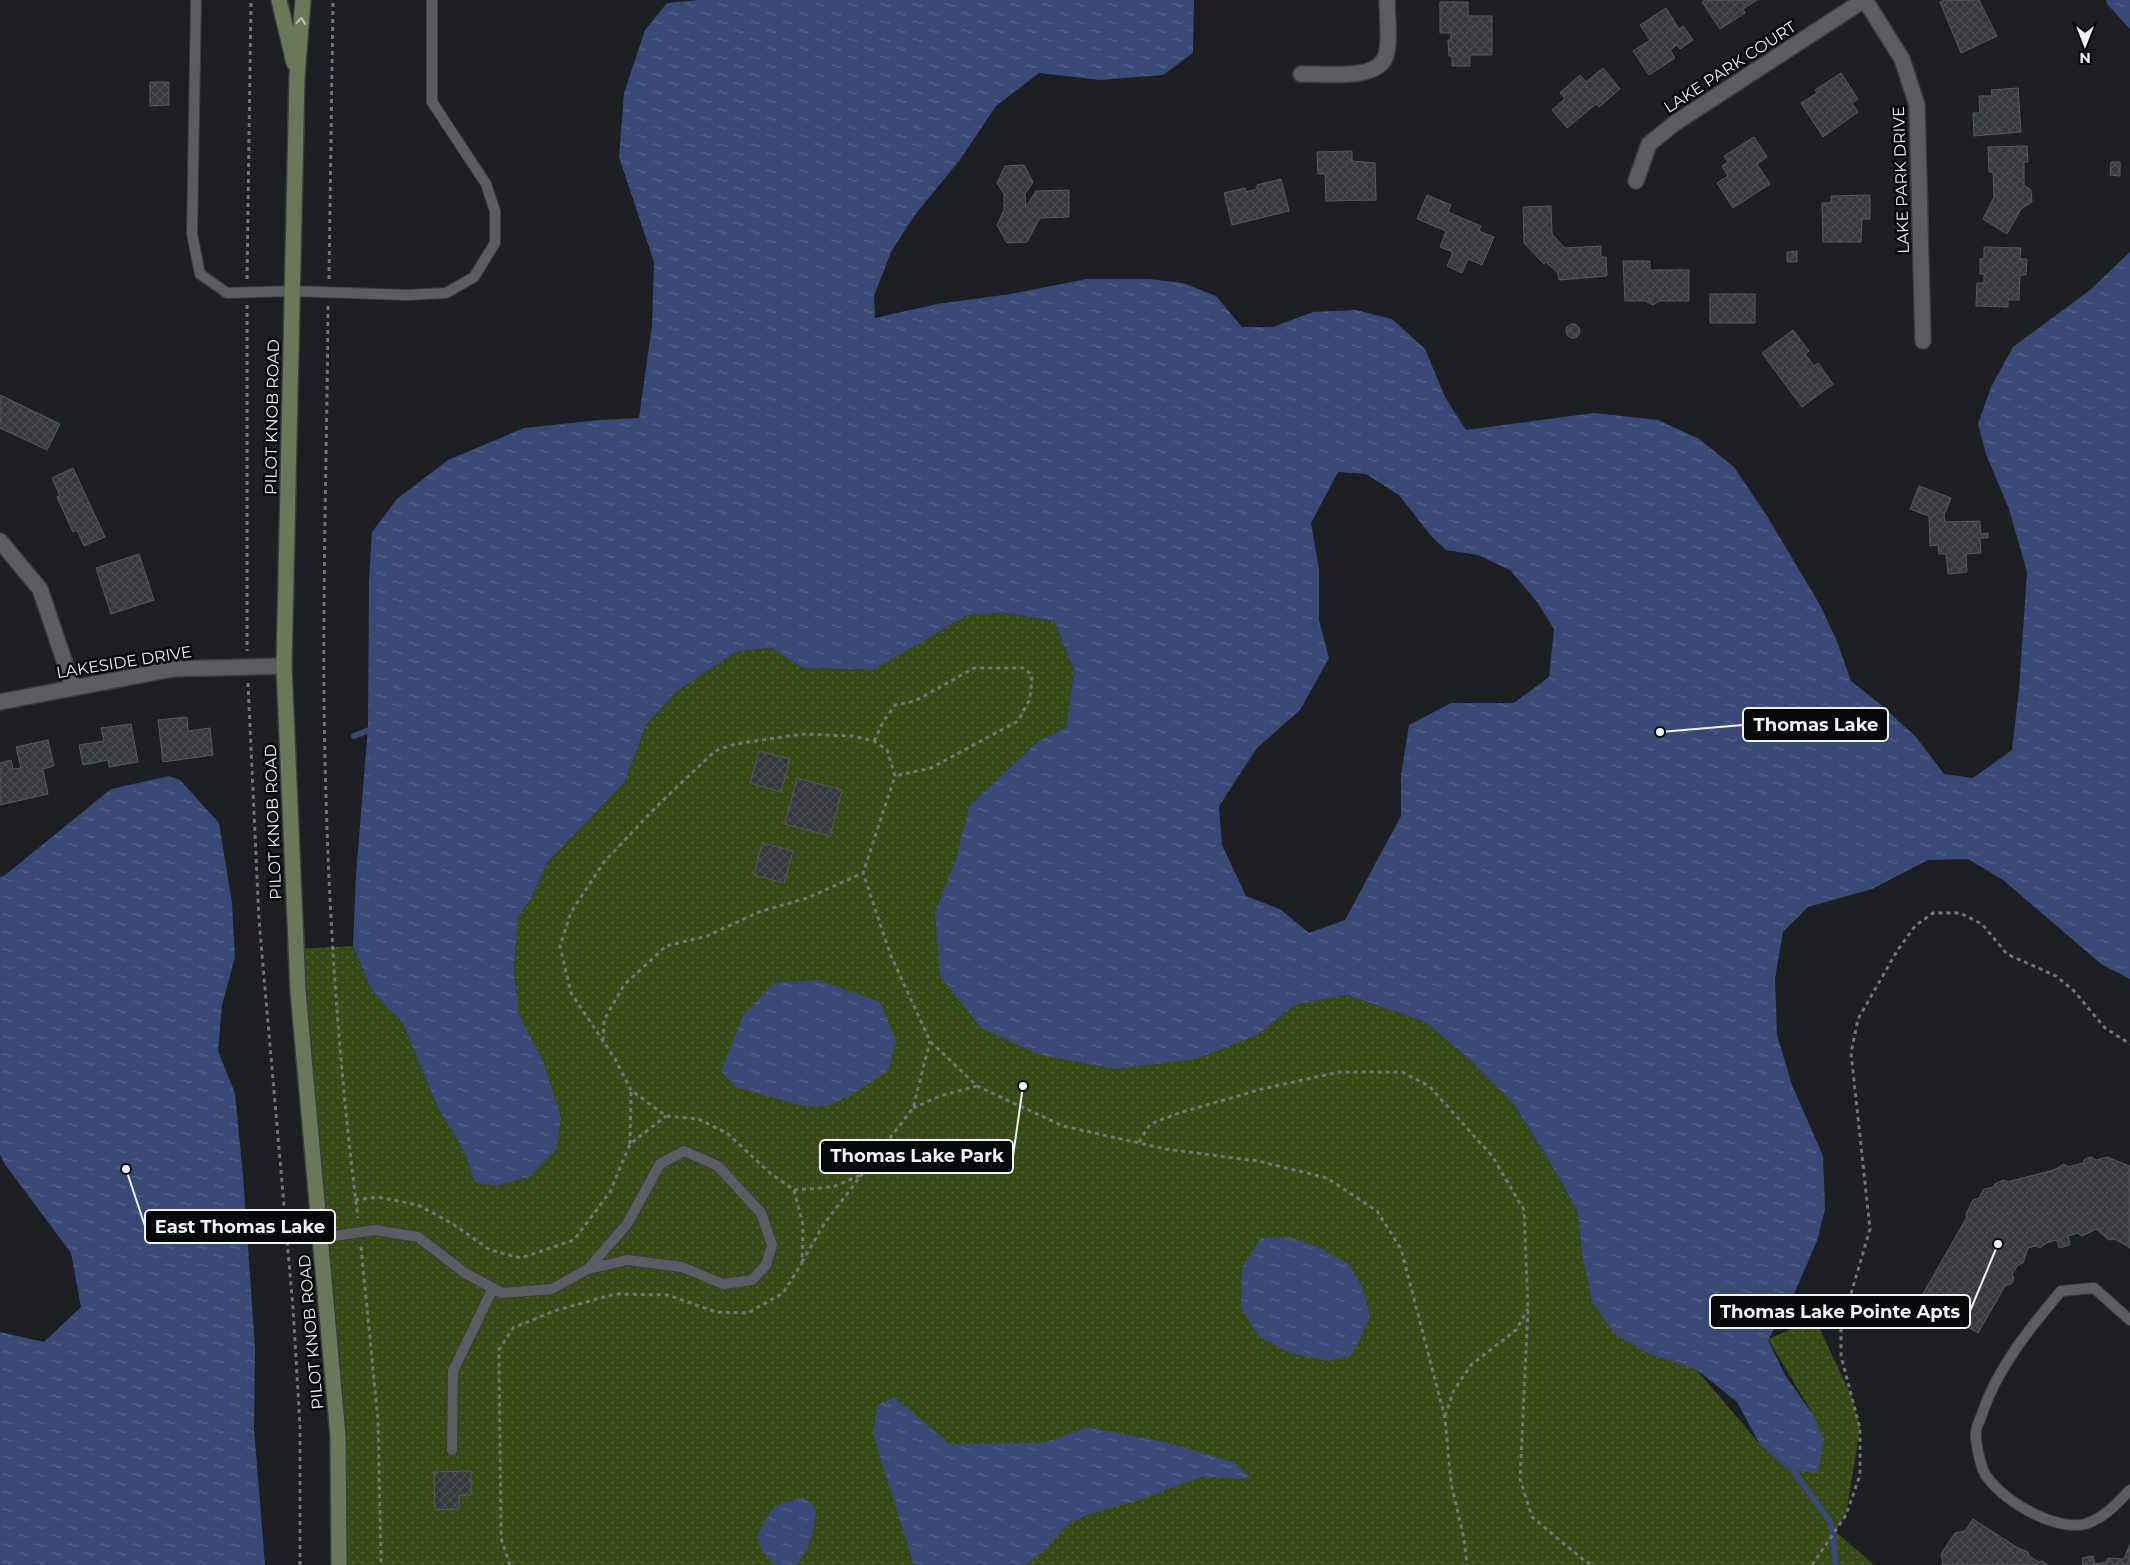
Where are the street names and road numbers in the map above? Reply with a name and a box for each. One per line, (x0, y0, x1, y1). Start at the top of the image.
street label: LAKE PARK COURT (1660, 17, 1800, 117)
street label: LAKE PARK DRIVE (1889, 106, 1913, 254)
street label: PILOT KNOB ROAD (261, 339, 283, 495)
street label: LAKESIDE DRIVE (55, 642, 193, 682)
street label: PILOT KNOB ROAD (261, 744, 285, 900)
street label: PILOT KNOB ROAD (295, 1254, 327, 1410)

